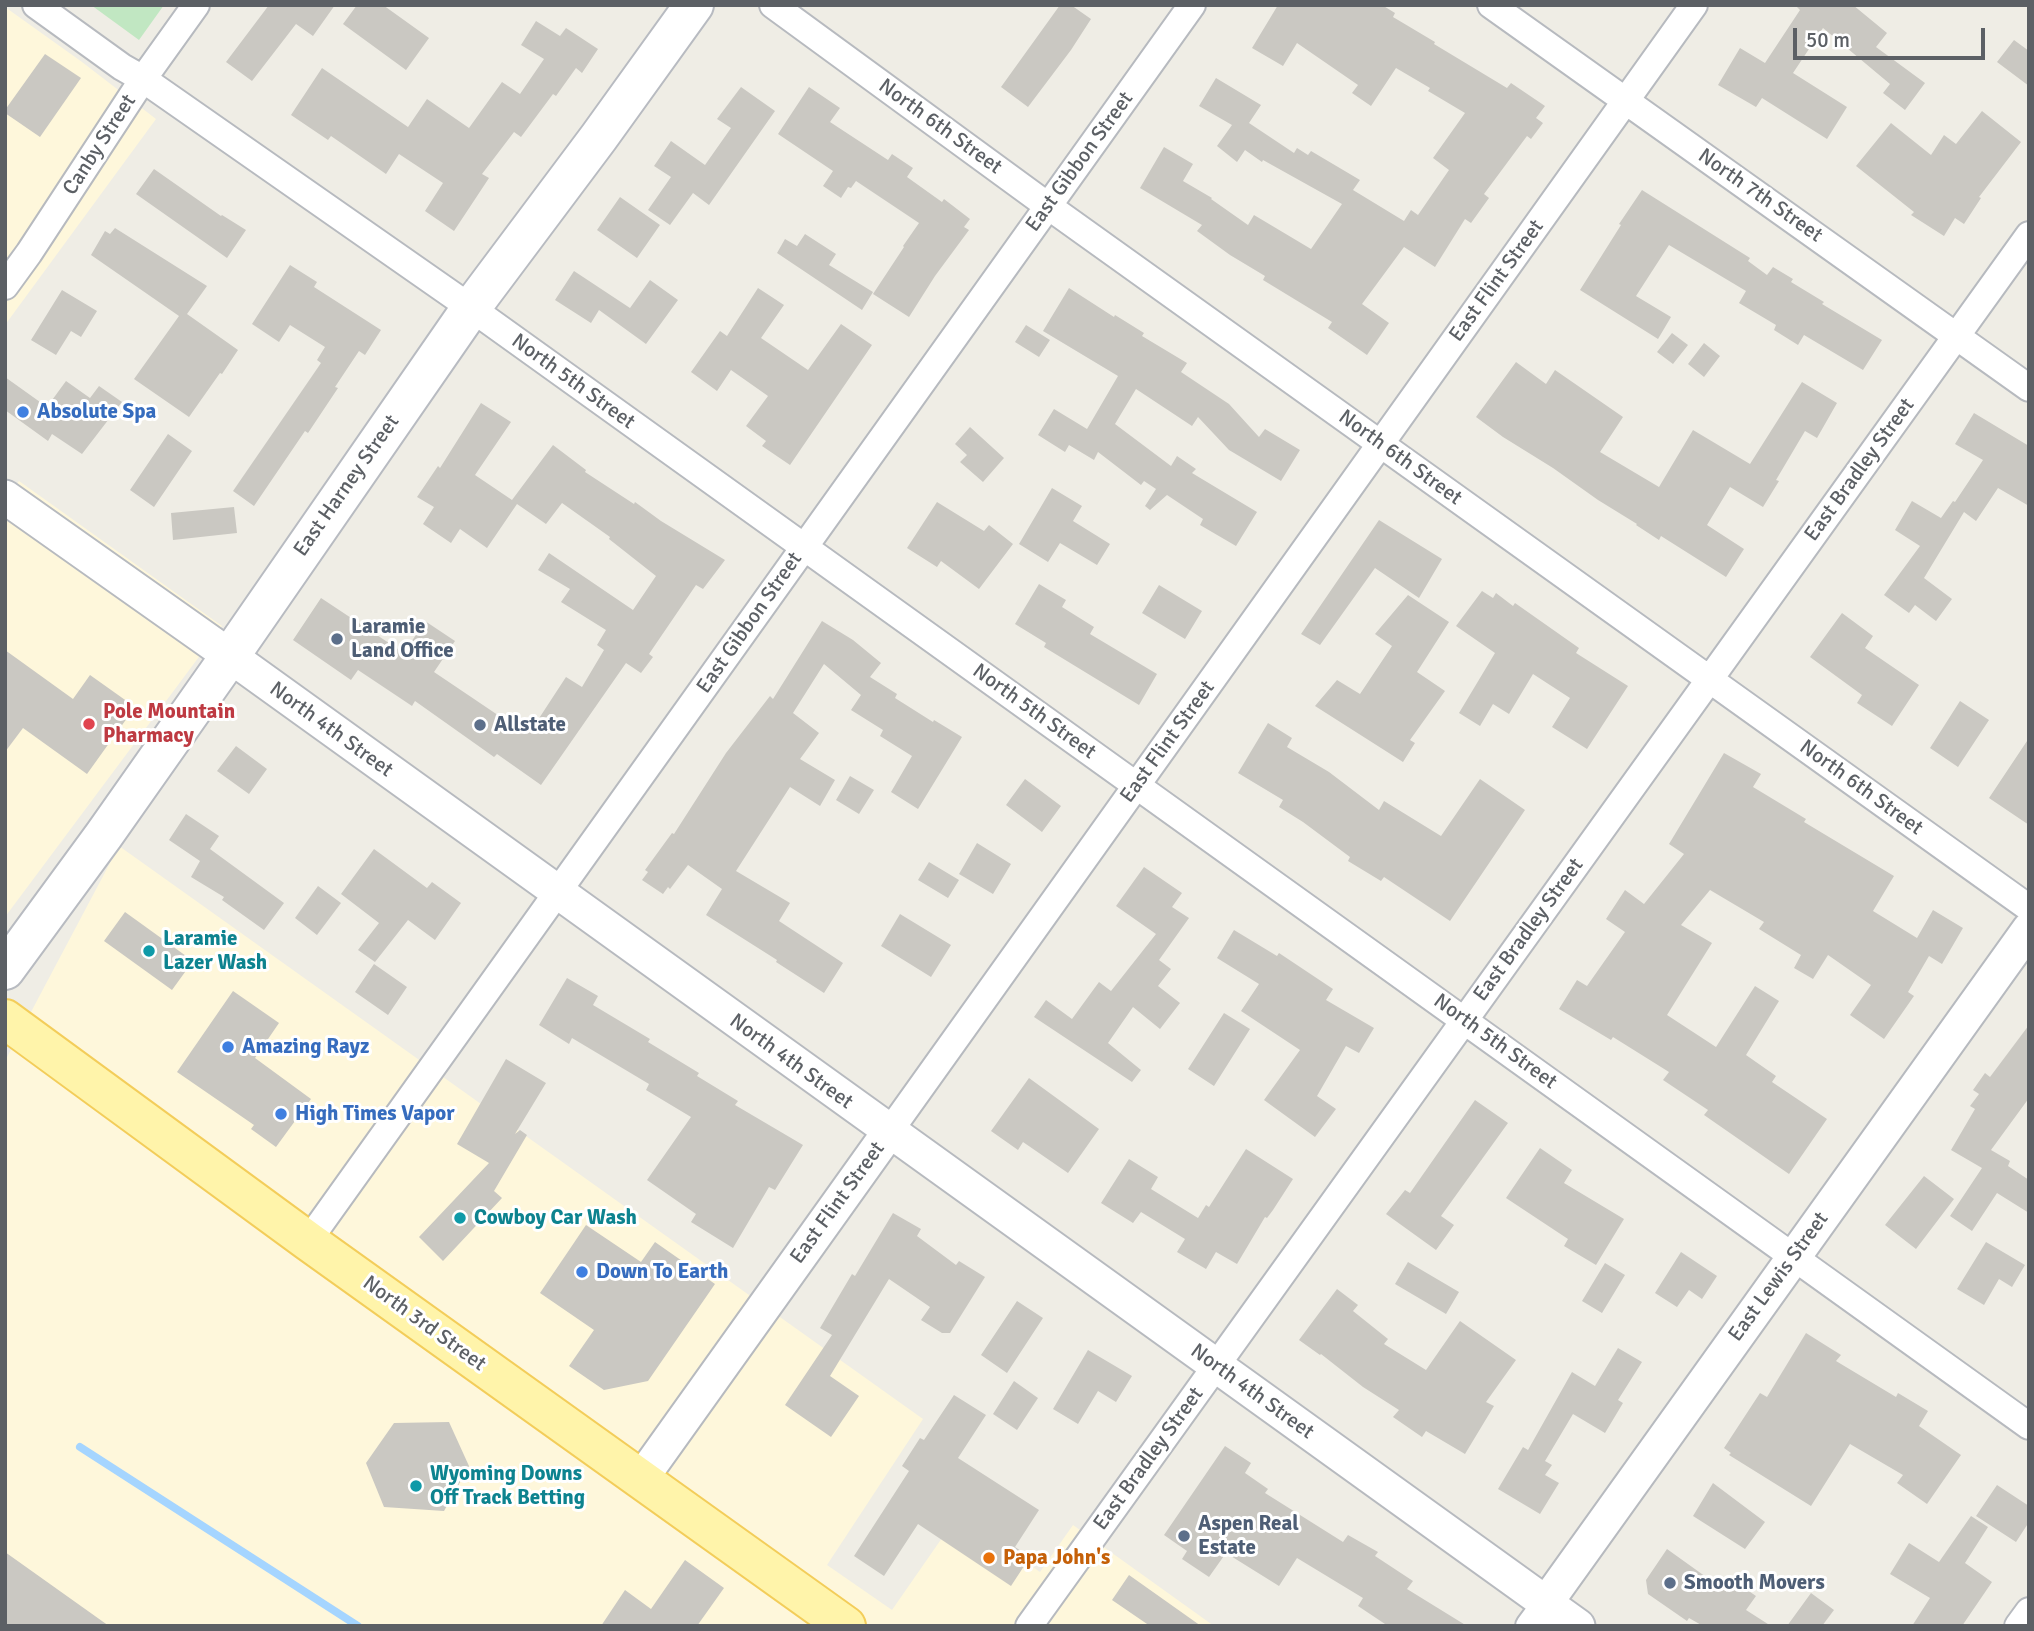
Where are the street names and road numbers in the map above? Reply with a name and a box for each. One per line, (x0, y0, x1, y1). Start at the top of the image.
street label: North 6th Street (873, 74, 1007, 180)
street label: East Gibbon Street (1021, 87, 1139, 237)
street label: Canby Street (58, 90, 142, 200)
street label: North 7th Street (1693, 144, 1827, 248)
street label: East Flint Street (1444, 215, 1550, 347)
street label: North 5th Street (506, 329, 640, 435)
street label: East Bradley Street (1800, 394, 1920, 546)
street label: North 6th Street (1333, 405, 1467, 511)
street label: East Harney Street (289, 410, 405, 562)
street label: East Gibbon Street (692, 548, 808, 698)
street label: North 5th Street (967, 659, 1101, 765)
street label: East Flint Street (1115, 676, 1221, 808)
street label: North 4th Street (264, 677, 398, 783)
street label: North 6th Street (1794, 735, 1928, 841)
street label: East Bradley Street (1469, 854, 1589, 1006)
street label: North 5th Street (1428, 989, 1562, 1095)
street label: North 4th Street (724, 1009, 858, 1115)
street label: East Flint Street (785, 1137, 891, 1269)
street label: East Lewis Street (1724, 1207, 1834, 1347)
street label: North 3rd Street (357, 1271, 491, 1377)
street label: North 4th Street (1185, 1339, 1319, 1445)
street label: East Bradley Street (1089, 1383, 1209, 1535)

